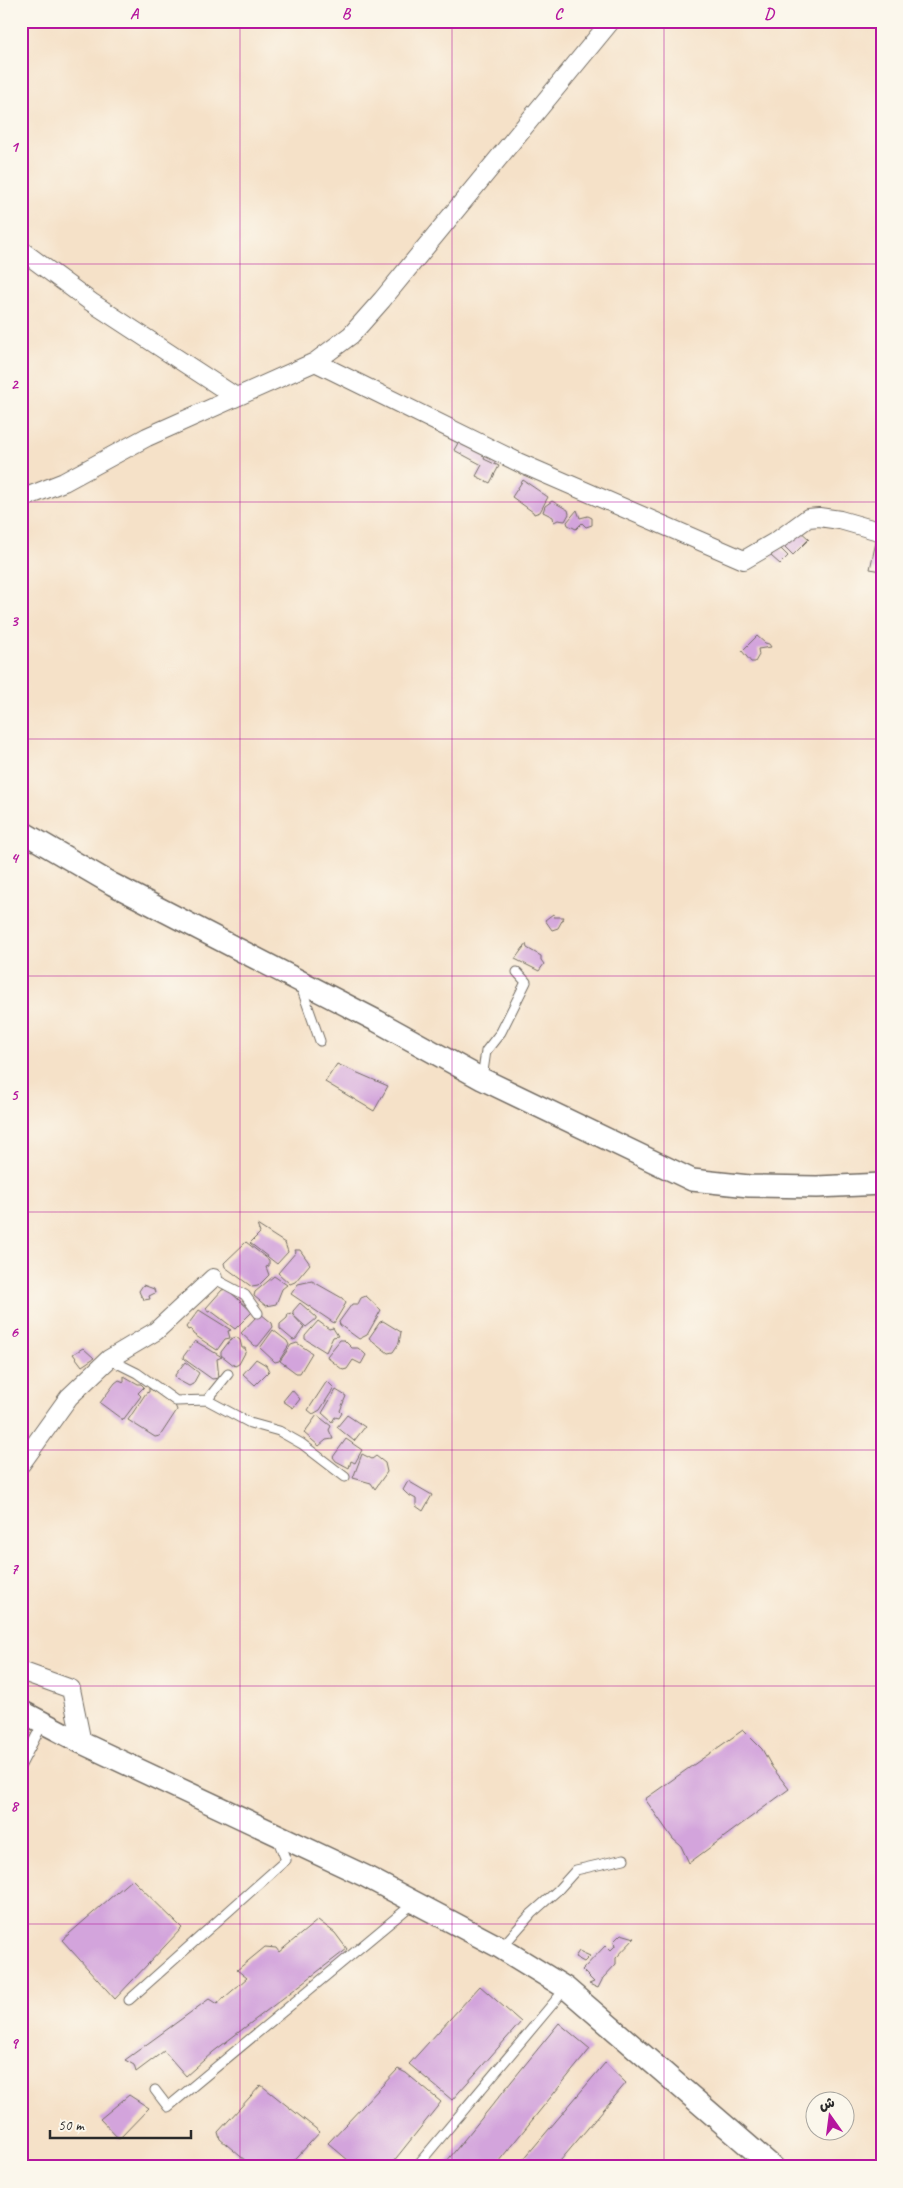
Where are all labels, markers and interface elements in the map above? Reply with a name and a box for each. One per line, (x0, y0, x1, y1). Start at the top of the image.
text: A (130, 4, 140, 24)
text: B (342, 4, 352, 24)
text: C (554, 4, 564, 24)
text: D (764, 4, 775, 24)
text: 1 (10, 137, 19, 157)
text: 2 (10, 374, 19, 394)
text: 3 (10, 611, 19, 631)
text: 4 (10, 848, 19, 868)
text: 5 (11, 1085, 20, 1105)
text: 6 (10, 1322, 19, 1342)
text: 7 (10, 1559, 19, 1579)
text: 8 (10, 1796, 19, 1816)
text: 9 (10, 2033, 19, 2053)
north arrow (806, 2090, 856, 2140)
text: ش (817, 2094, 837, 2114)
scale bar (50, 2108, 191, 2140)
text: 50 m (58, 2116, 85, 2135)

